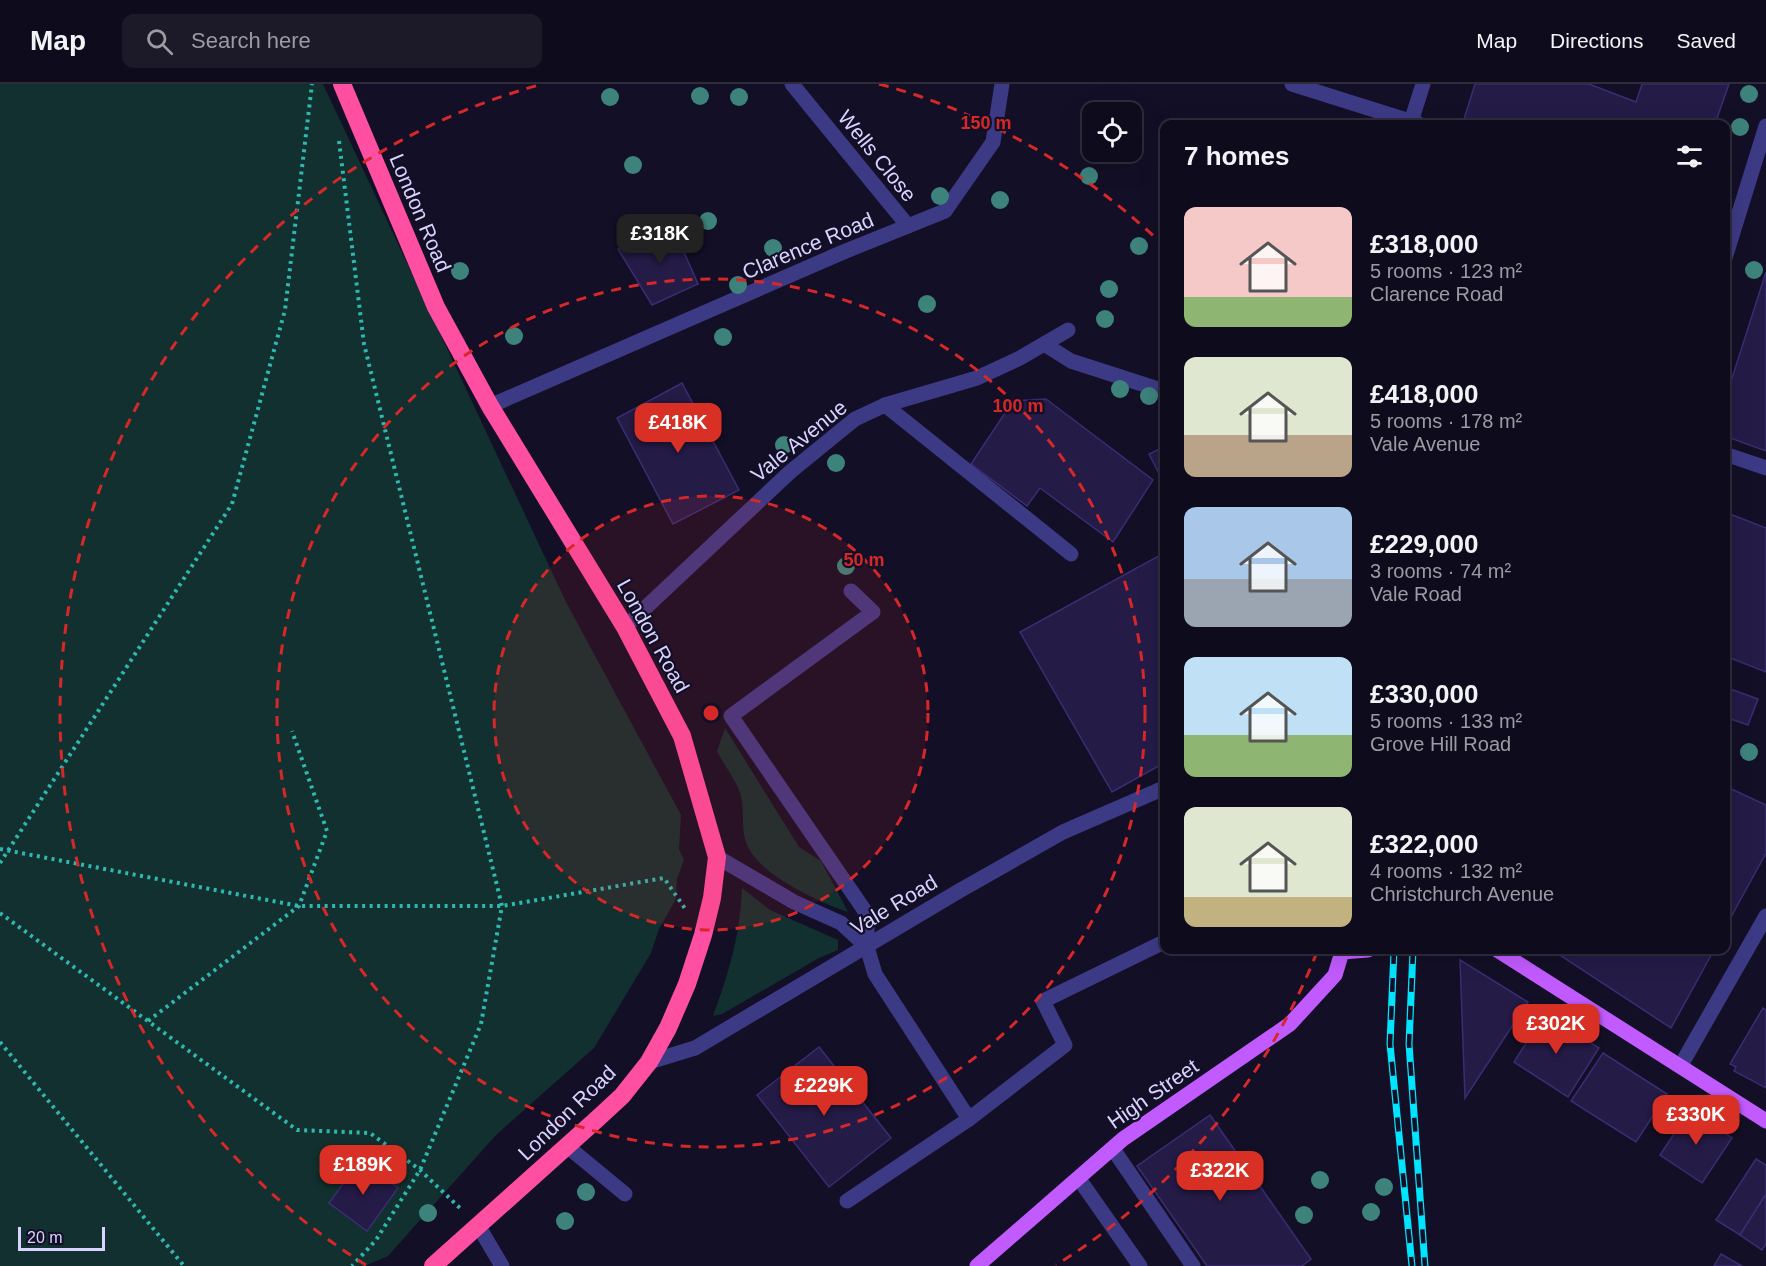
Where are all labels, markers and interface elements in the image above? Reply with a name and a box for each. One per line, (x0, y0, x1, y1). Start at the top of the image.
search box (122, 14, 542, 68)
text: Map (30, 25, 86, 56)
icon: search (143, 25, 176, 58)
text: Search here (191, 28, 311, 53)
text: Map (1476, 29, 1517, 52)
text: Directions (1550, 29, 1643, 52)
text: Saved (1676, 29, 1736, 52)
map controls (1082, 102, 1142, 162)
button: locate (1082, 102, 1142, 162)
street label: Wells Close (834, 106, 921, 206)
text: 150 m (960, 113, 1012, 133)
icon: filters (1673, 140, 1706, 173)
text: 7 homes (1184, 141, 1290, 171)
street label: London Road (385, 150, 456, 275)
street label: Clarence Road (739, 208, 877, 283)
pin: £318K (618, 214, 702, 265)
text: £318K (631, 222, 689, 244)
text: £318,000 (1370, 229, 1478, 259)
icon: home (1232, 231, 1304, 303)
text: 5 rooms · 123 m² (1370, 260, 1522, 282)
text: Clarence Road (1370, 283, 1503, 305)
text: £418,000 (1370, 379, 1478, 409)
icon: home (1232, 381, 1304, 453)
street label: Vale Avenue (746, 395, 851, 486)
text: 100 m (992, 396, 1044, 416)
pin: £418K (636, 403, 720, 454)
text: 5 rooms · 178 m² (1370, 410, 1522, 432)
text: £418K (649, 411, 707, 433)
text: Vale Avenue (1370, 433, 1480, 455)
text: £229,000 (1370, 529, 1478, 559)
icon: home (1232, 531, 1304, 603)
text: 50 m (843, 550, 885, 570)
text: 3 rooms · 74 m² (1370, 560, 1511, 582)
street label: London Road (613, 575, 694, 696)
text: Vale Road (1370, 583, 1462, 605)
text: £330,000 (1370, 679, 1478, 709)
icon: home (1232, 681, 1304, 753)
centre of rings (701, 703, 721, 723)
text: 5 rooms · 133 m² (1370, 710, 1522, 732)
text: Grove Hill Road (1370, 733, 1511, 755)
text: £322,000 (1370, 829, 1478, 859)
icon: home (1232, 831, 1304, 903)
text: 4 rooms · 132 m² (1370, 860, 1522, 882)
street label: Vale Road (846, 870, 941, 939)
text: Christchurch Avenue (1370, 883, 1554, 905)
pin: £302K (1514, 1004, 1598, 1055)
text: £302K (1527, 1012, 1585, 1034)
street label: High Street (1103, 1054, 1202, 1133)
street label: London Road (513, 1061, 620, 1165)
pin: £229K (782, 1066, 866, 1117)
text: £229K (795, 1074, 853, 1096)
pin: £330K (1654, 1095, 1738, 1146)
text: £330K (1667, 1103, 1725, 1125)
pin: £189K (321, 1145, 405, 1196)
pin: £322K (1178, 1151, 1262, 1202)
text: £189K (334, 1153, 392, 1175)
text: £322K (1191, 1159, 1249, 1181)
scale bar (18, 1224, 105, 1252)
text: 20 m (27, 1229, 63, 1246)

